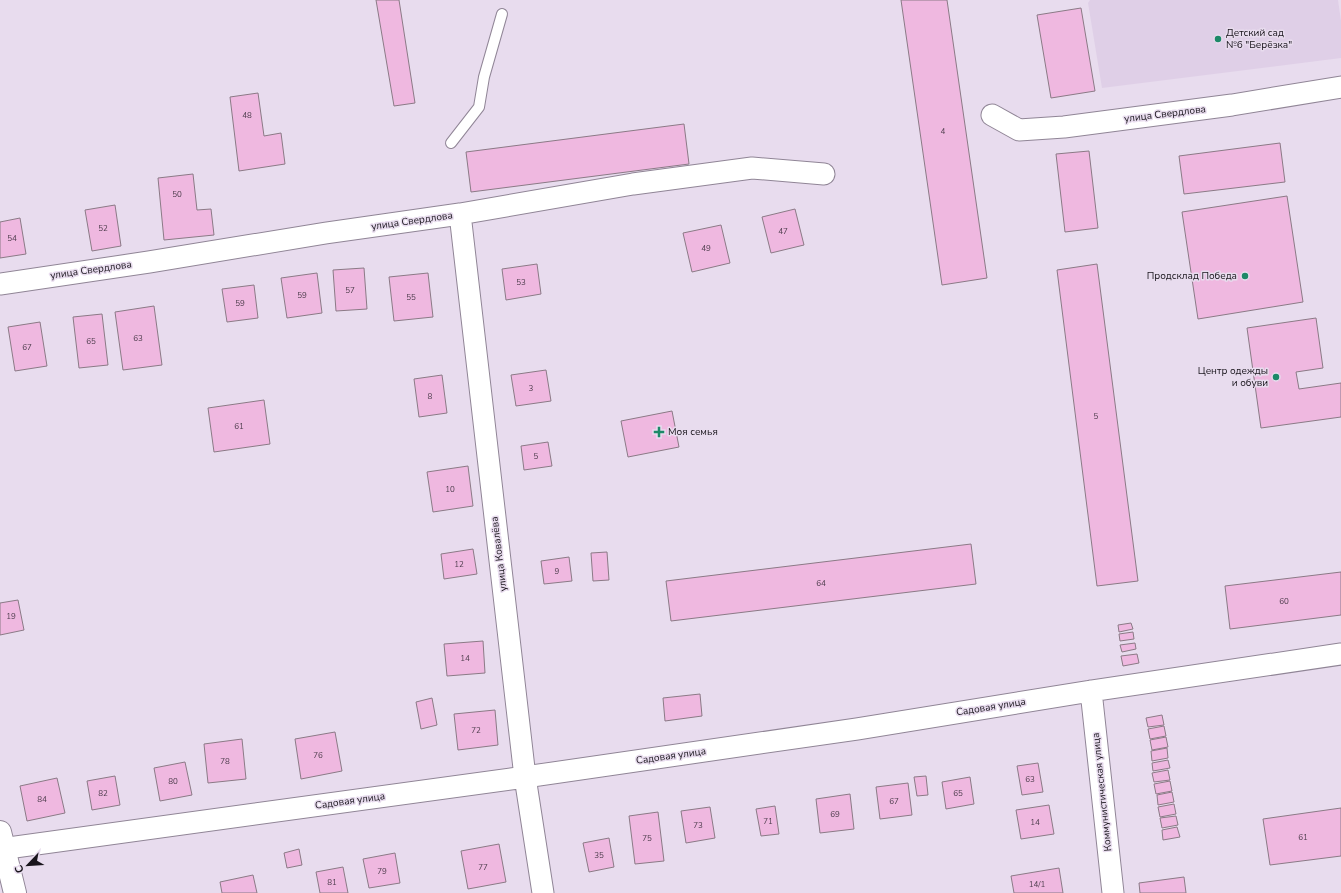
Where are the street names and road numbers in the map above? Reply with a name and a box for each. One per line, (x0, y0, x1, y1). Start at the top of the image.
street label: улица Свердлова (1123, 102, 1207, 126)
street label: улица Свердлова (370, 208, 454, 234)
street label: улица Свердлова (49, 257, 133, 283)
street label: улица Ковалёва (487, 516, 511, 592)
street label: Садовая улица (955, 695, 1027, 719)
street label: Коммунистическая улица (1089, 732, 1115, 852)
street label: Садовая улица (635, 744, 707, 768)
street label: Садовая улица (314, 789, 386, 813)

